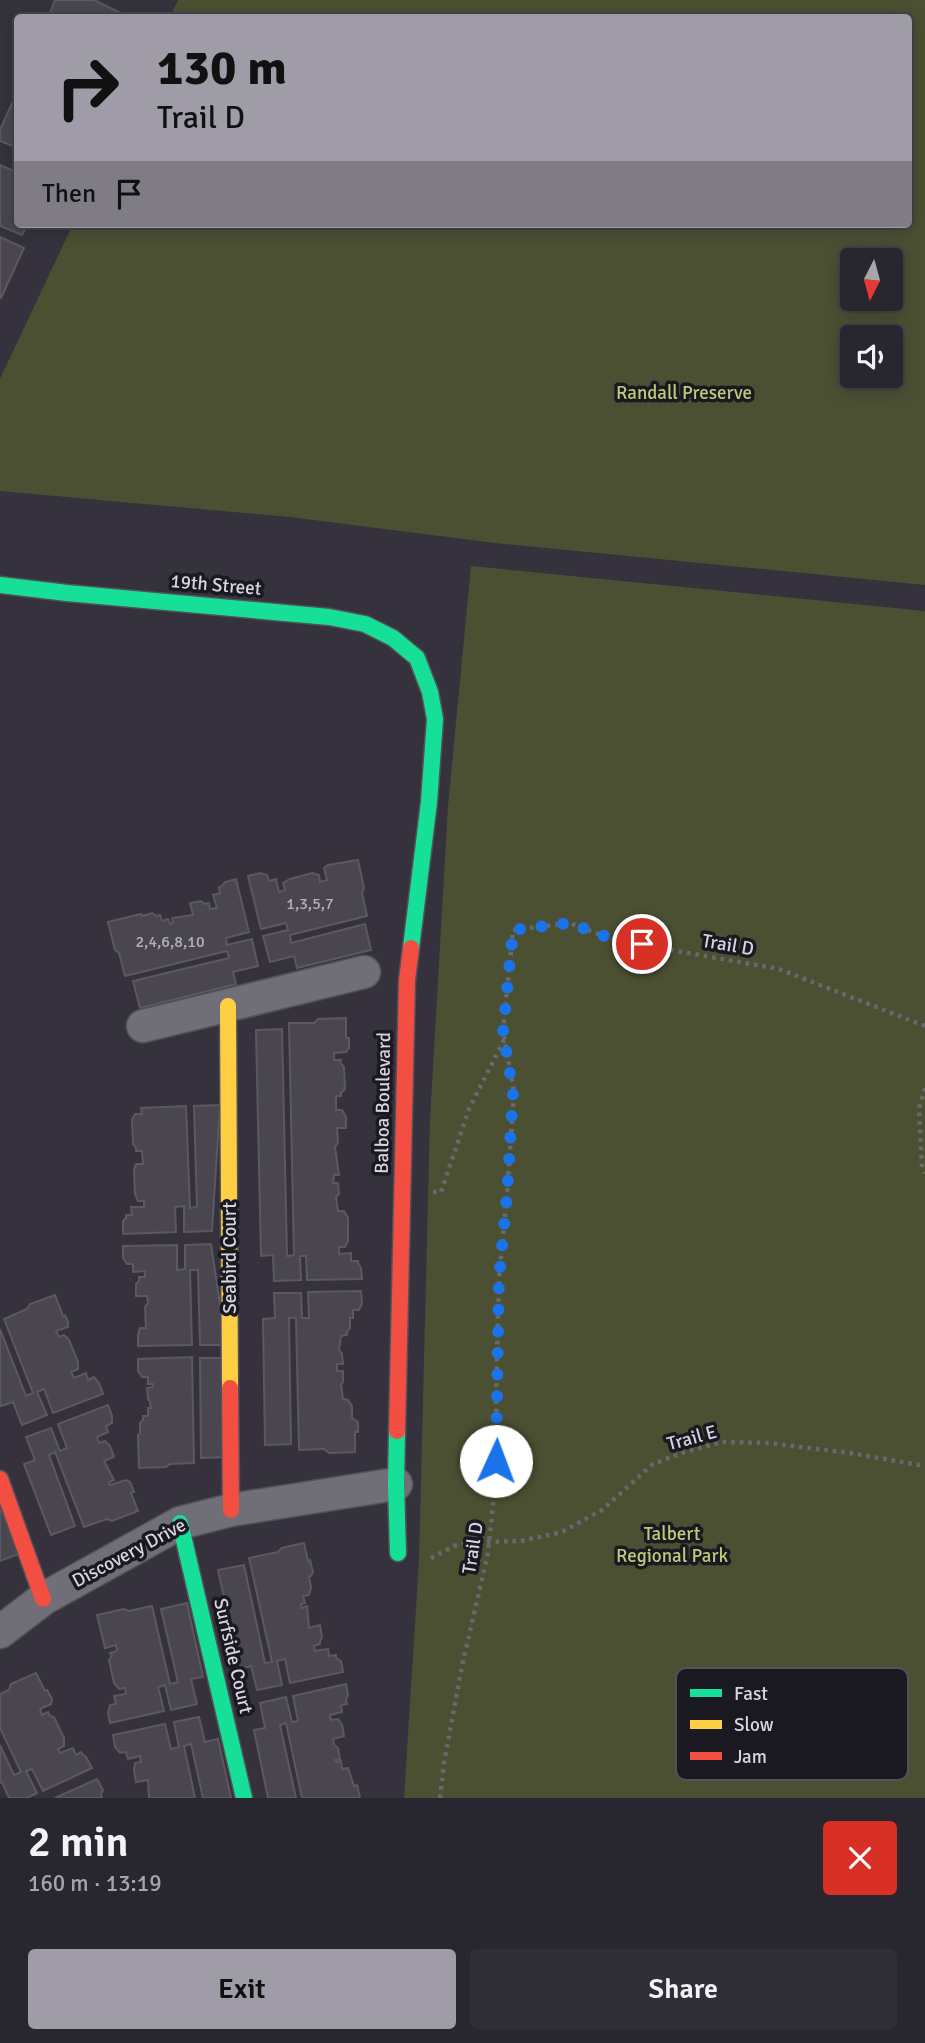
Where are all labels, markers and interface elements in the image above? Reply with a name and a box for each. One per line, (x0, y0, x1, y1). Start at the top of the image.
text: 130 m (157, 38, 287, 98)
icon: right (42, 42, 133, 133)
text: Trail D (157, 98, 245, 137)
icon: arrive (110, 175, 148, 213)
text: Then (42, 178, 96, 210)
north arrow (840, 248, 903, 312)
map controls (840, 248, 903, 388)
button: sound (840, 325, 903, 388)
park label: Randall Preserve (616, 381, 752, 405)
street label: 19th Street (170, 569, 263, 601)
house number: 1,3,5,7 (286, 894, 334, 914)
pin (612, 914, 672, 974)
icon: arrive (623, 925, 661, 963)
street label: Trail D (700, 929, 756, 961)
house number: 2,4,6,8,10 (135, 932, 205, 952)
street label: Balboa Boulevard (370, 1032, 396, 1174)
street label: Seabird Court (218, 1202, 242, 1314)
street label: Trail E (664, 1420, 720, 1456)
position arrow (459, 1424, 533, 1498)
street label: Discovery Drive (68, 1513, 190, 1593)
street label: Trail D (457, 1520, 489, 1576)
park label: Talbert Regional Park (616, 1522, 728, 1568)
street label: Surfside Court (208, 1596, 258, 1716)
legend (676, 1668, 908, 1780)
text: Fast (734, 1682, 768, 1706)
text: Slow (734, 1713, 774, 1737)
text: Jam (734, 1745, 767, 1769)
text: 2 min (28, 1817, 129, 1868)
button: close (823, 1821, 897, 1895)
text: 160 m · 13:19 (28, 1869, 162, 1898)
button: Exit (28, 1949, 456, 2029)
button: Share (470, 1949, 897, 2029)

